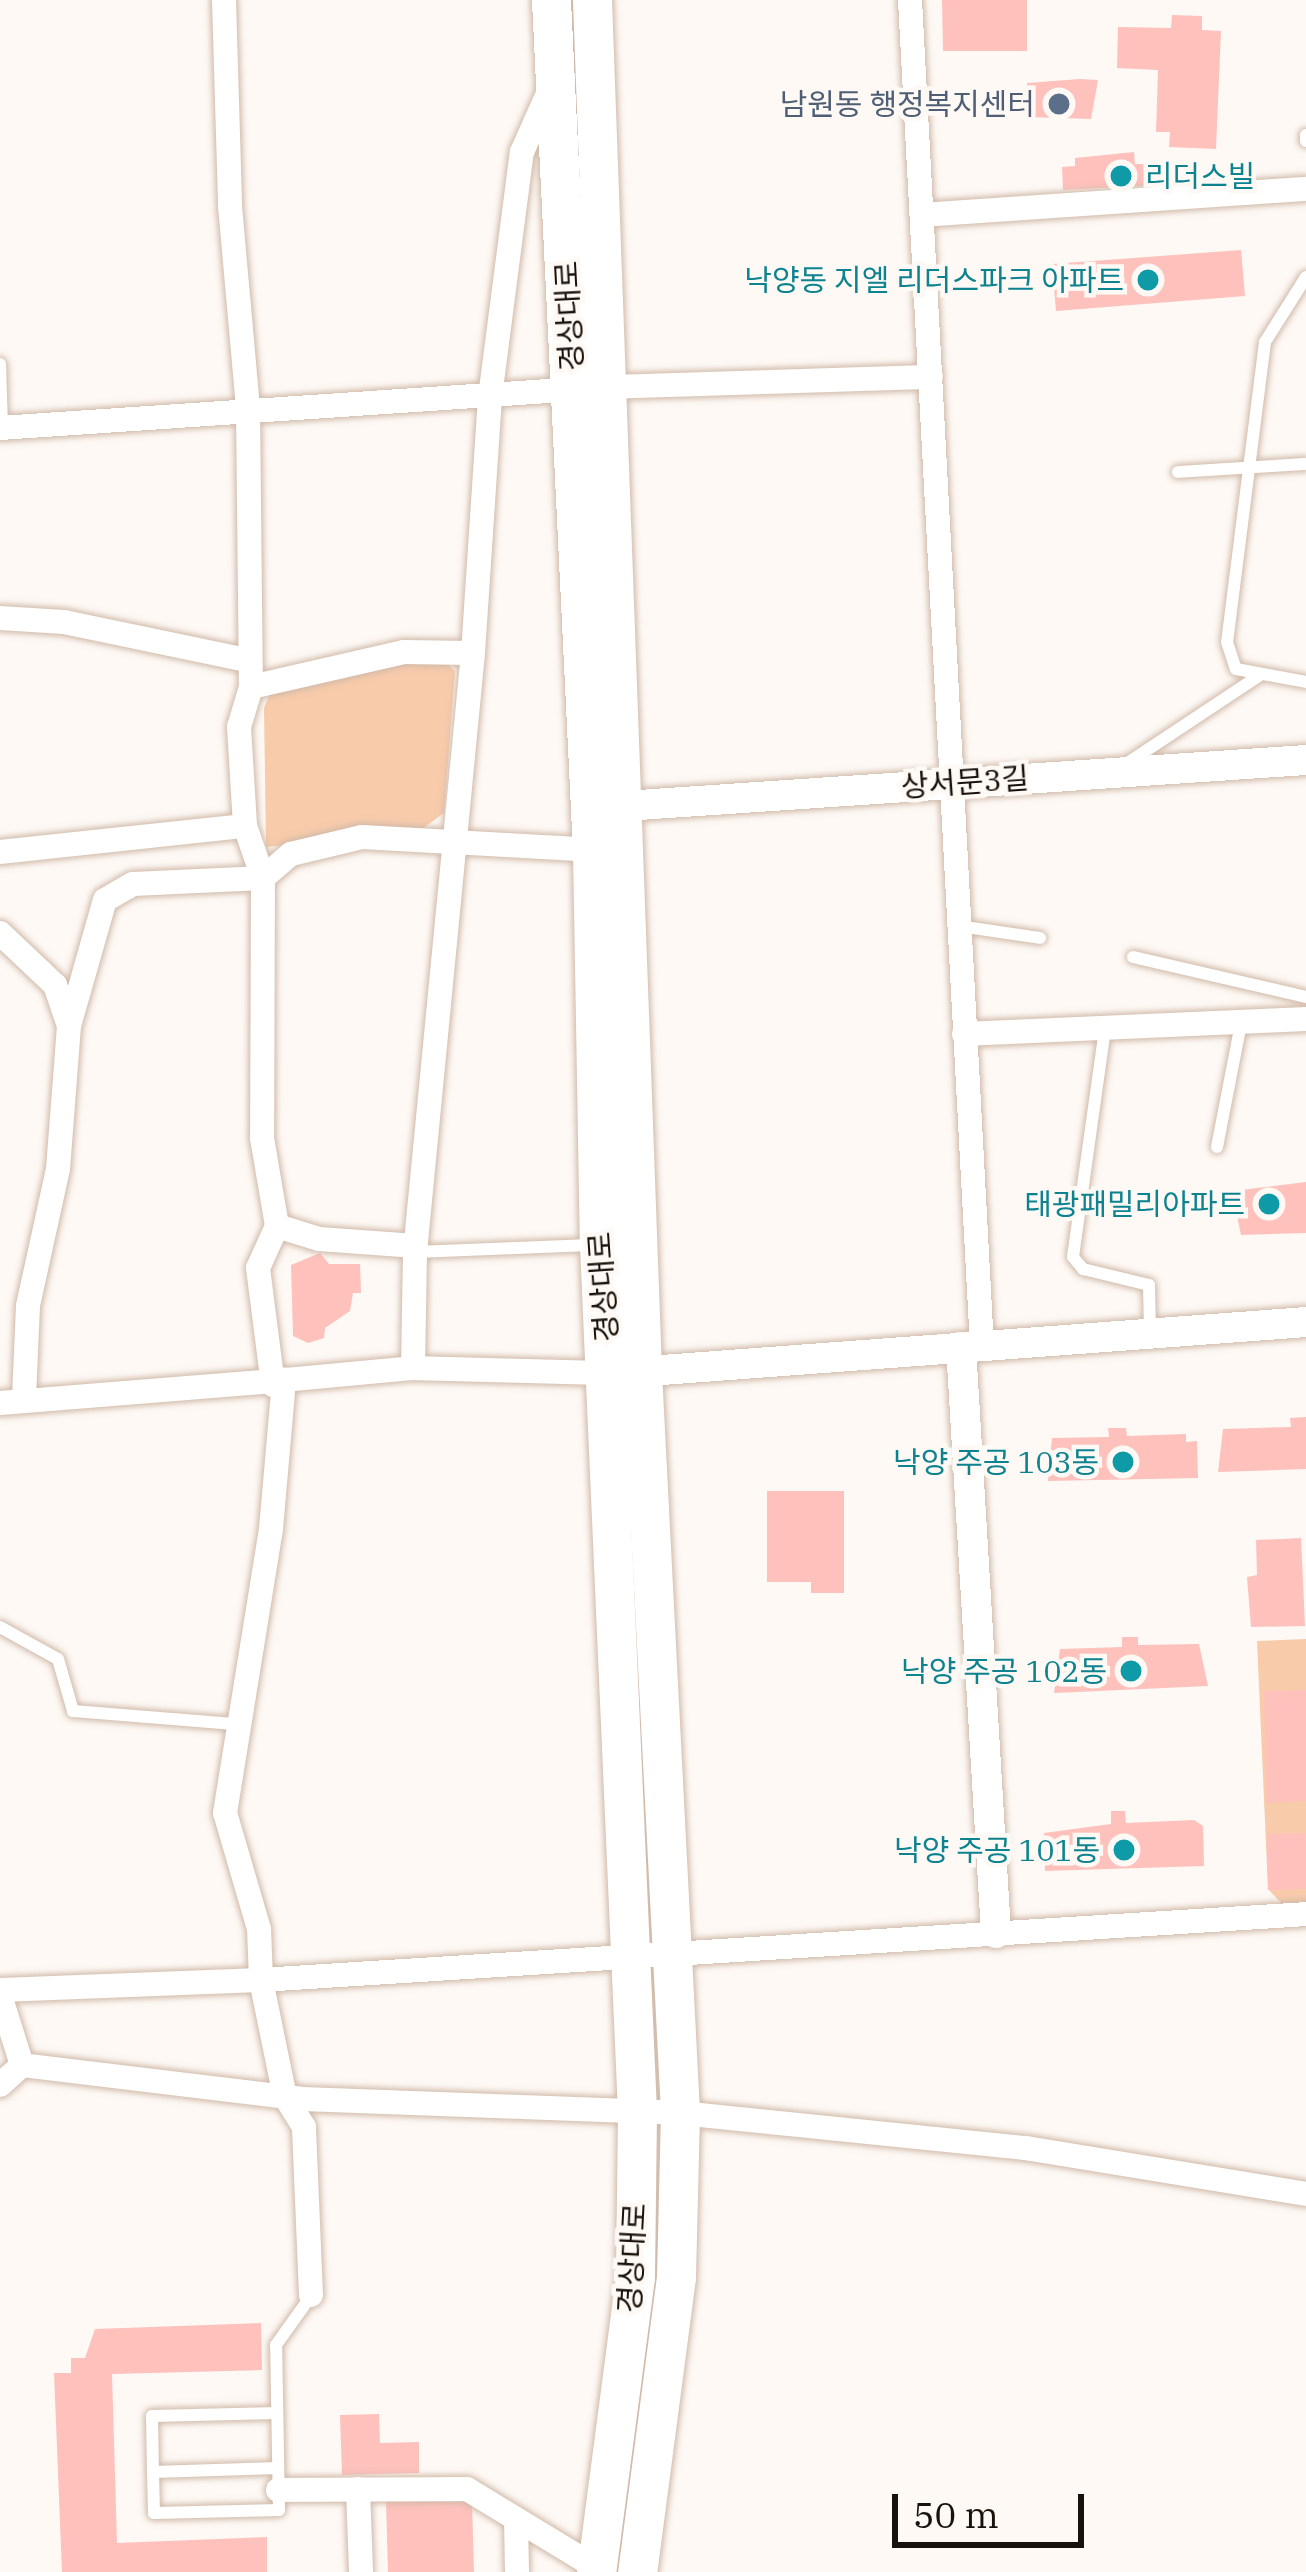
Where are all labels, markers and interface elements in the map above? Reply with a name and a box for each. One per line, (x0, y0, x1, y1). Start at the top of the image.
place label: 남원동 행정복지센터 (780, 86, 1035, 122)
marker: 남원동 행정복지센터 (1046, 91, 1072, 117)
place label: 리더스빌 (1145, 158, 1255, 194)
marker: 리더스빌 (1108, 163, 1134, 189)
street label: 경상대로 (548, 260, 590, 372)
place label: 낙양동 지엘 리더스파크 아파트 (744, 262, 1124, 298)
marker: 낙양동 지엘 리더스파크 아파트 (1135, 267, 1161, 293)
street label: 상서문3길 (900, 760, 1030, 804)
place label: 태광패밀리아파트 (1024, 1186, 1245, 1222)
marker: 태광패밀리아파트 (1256, 1191, 1282, 1217)
street label: 경상대로 (581, 1231, 625, 1343)
place label: 낙양 주공 103동 (893, 1444, 1099, 1480)
marker: 낙양 주공 103동 (1110, 1449, 1136, 1475)
place label: 낙양 주공 102동 (901, 1653, 1107, 1689)
marker: 낙양 주공 102동 (1118, 1658, 1144, 1684)
place label: 낙양 주공 101동 (894, 1832, 1100, 1868)
marker: 낙양 주공 101동 (1111, 1837, 1137, 1863)
street label: 경상대로 (611, 2202, 653, 2314)
scale bar (898, 2470, 1090, 2544)
text: 50 m (913, 2491, 999, 2538)

